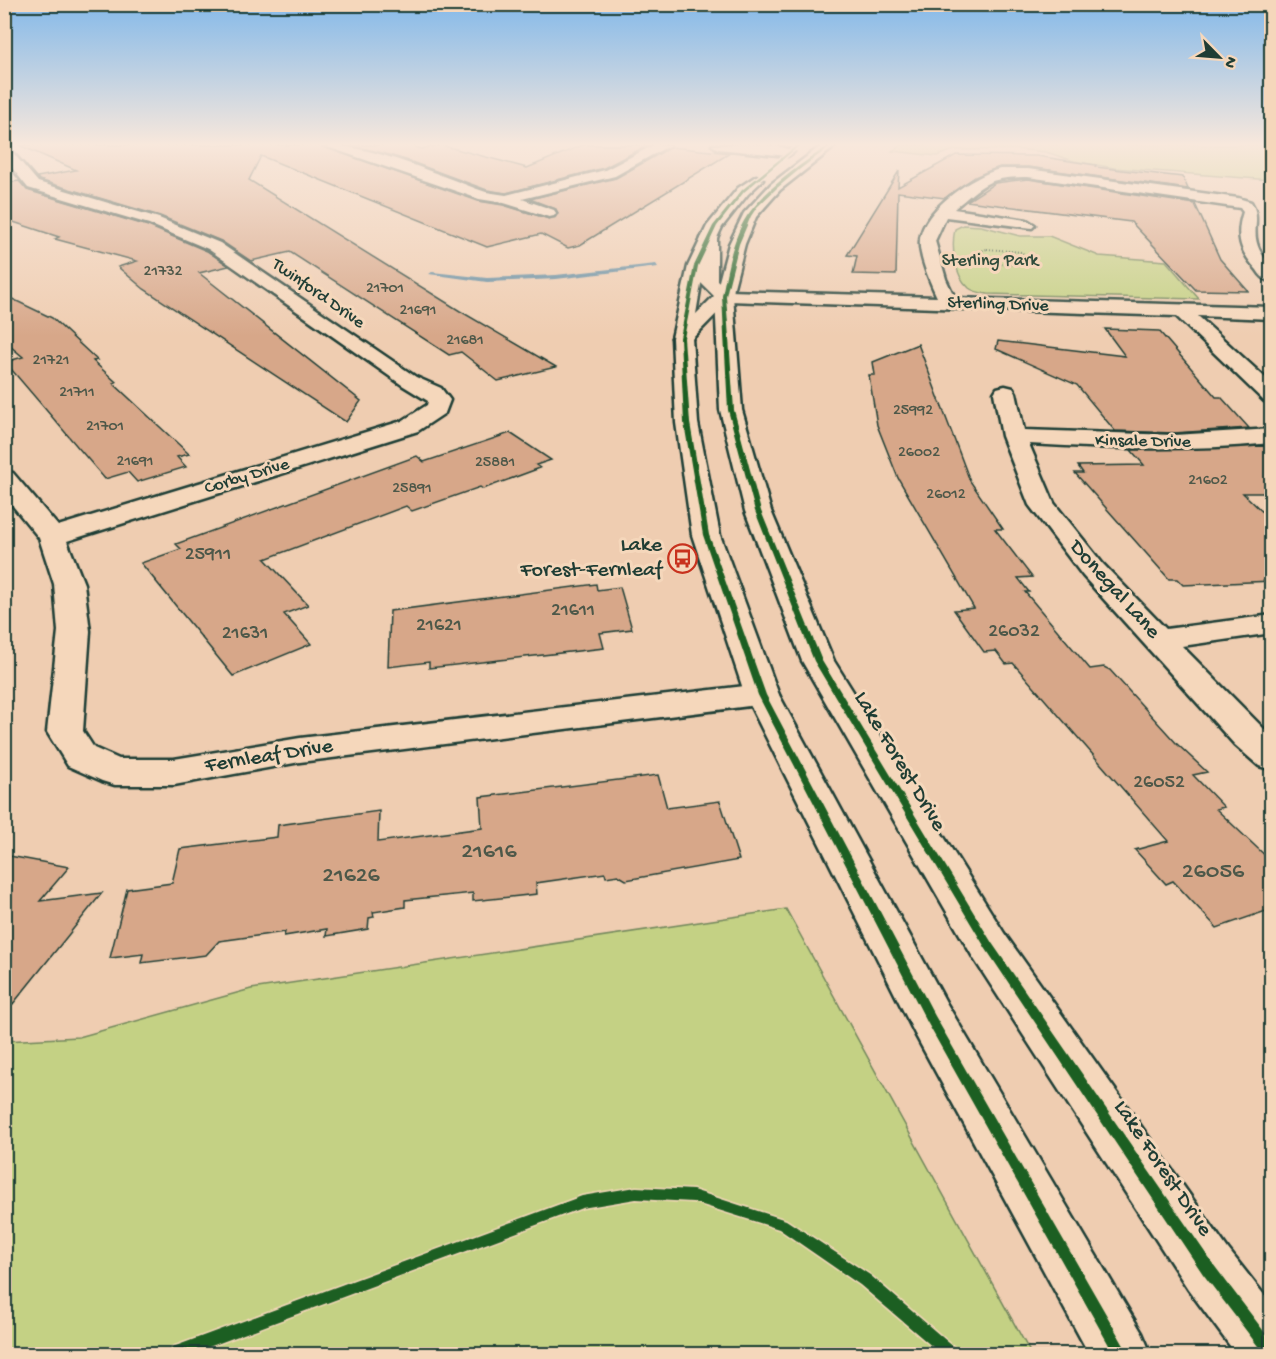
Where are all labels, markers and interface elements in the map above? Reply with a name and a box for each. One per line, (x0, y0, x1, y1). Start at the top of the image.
north arrow (1189, 27, 1249, 87)
text: N (1218, 53, 1240, 71)
park label: Sterling Park (942, 251, 1040, 272)
street label: Twinford Drive (267, 254, 369, 334)
house number: 21732 (144, 263, 183, 282)
house number: 21701 (366, 280, 404, 299)
street label: Sterling Drive (947, 293, 1050, 317)
house number: 21691 (400, 302, 436, 321)
house number: 21681 (446, 332, 484, 351)
house number: 21721 (33, 352, 69, 371)
house number: 21711 (59, 384, 95, 403)
house number: 25992 (893, 402, 933, 421)
house number: 21701 (86, 418, 124, 437)
street label: Kinsale Drive (1095, 431, 1192, 453)
house number: 26002 (898, 444, 940, 463)
house number: 21691 (117, 453, 153, 472)
street label: Corby Drive (202, 454, 293, 500)
house number: 25881 (475, 454, 515, 473)
house number: 21602 (1188, 472, 1228, 491)
house number: 25891 (392, 480, 432, 499)
house number: 26012 (926, 486, 966, 505)
place label: Lake Forest-Fernleaf (519, 533, 664, 584)
street label: Donegal Lane (1061, 534, 1166, 645)
bus stop icon: Lake Forest-Fernleaf (667, 543, 699, 575)
house number: 25911 (185, 544, 231, 567)
house number: 21611 (551, 600, 595, 623)
house number: 21621 (416, 615, 462, 638)
house number: 26032 (988, 621, 1040, 644)
house number: 21631 (222, 623, 268, 646)
street label: Lake Forest Drive (847, 687, 951, 837)
street label: Fernleaf Drive (202, 734, 335, 780)
house number: 26052 (1133, 772, 1185, 795)
house number: 21616 (461, 838, 518, 867)
house number: 26056 (1182, 858, 1245, 887)
house number: 21626 (322, 862, 381, 891)
street label: Lake Forest Drive (1107, 1096, 1218, 1243)

